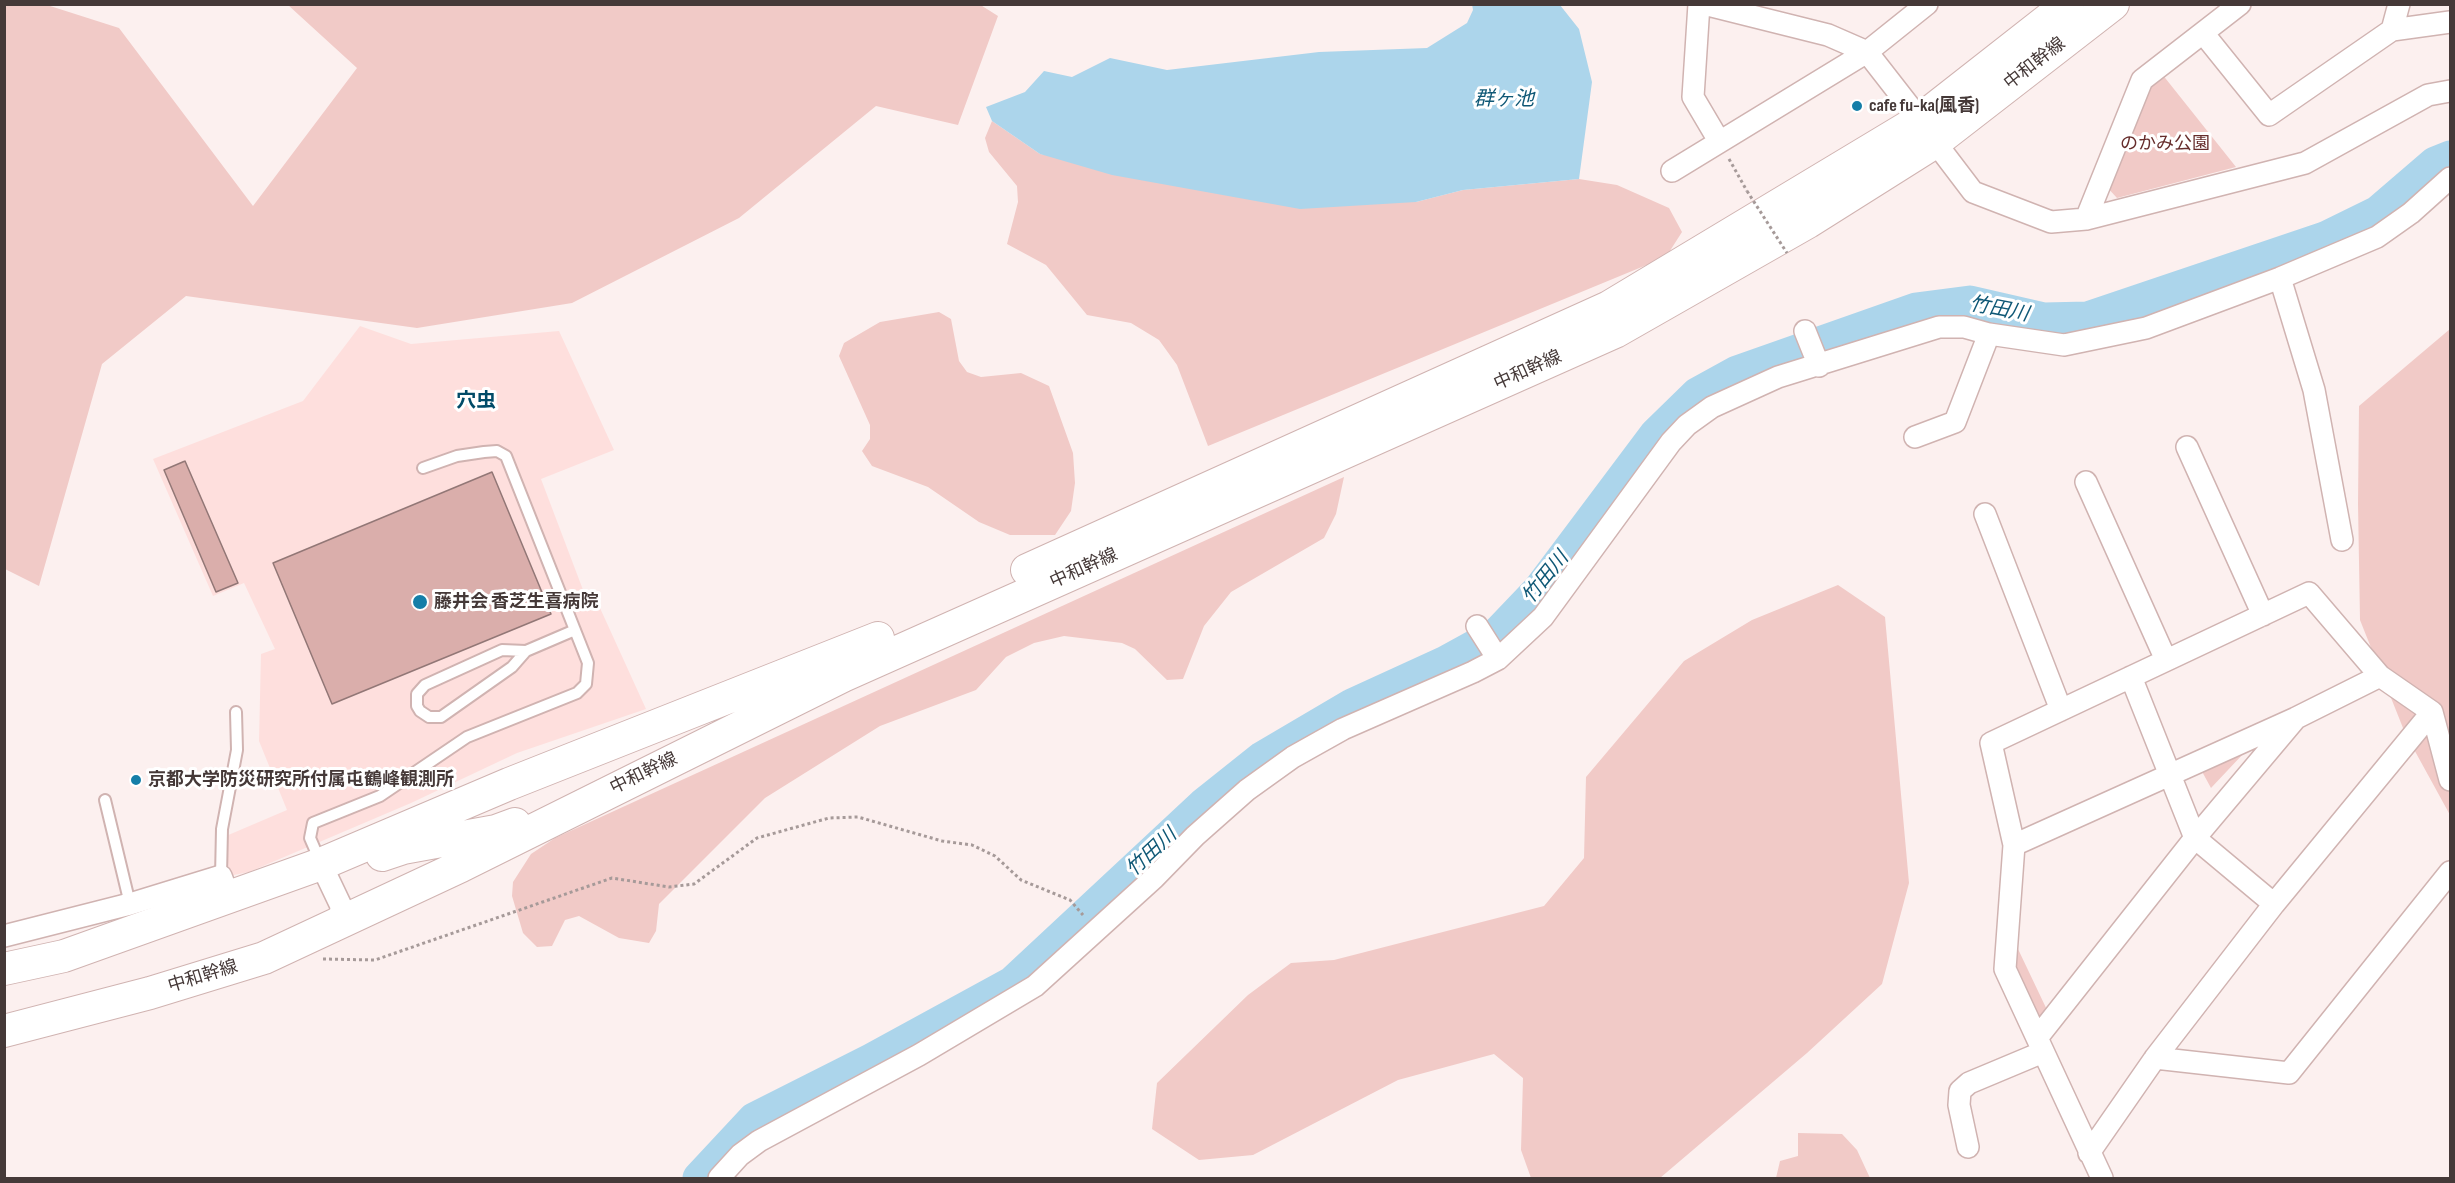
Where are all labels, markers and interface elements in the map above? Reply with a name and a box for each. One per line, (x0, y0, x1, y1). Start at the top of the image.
street label: 中和幹線 (2000, 33, 2070, 95)
water label: 群ヶ池 (1474, 88, 1534, 112)
place label: cafe fu-ka(風香) (1869, 95, 1979, 117)
marker: cafe fu-ka(風香) (1850, 99, 1864, 113)
park label: のかみ公園 (2120, 133, 2210, 155)
water label: 竹田川 (1967, 292, 2031, 328)
street label: 中和幹線 (1491, 346, 1565, 396)
district label: 穴虫 (456, 390, 496, 414)
street label: 中和幹線 (1047, 544, 1121, 594)
water label: 竹田川 (1518, 547, 1574, 609)
place label: 藤井会 香芝生喜病院 (434, 591, 599, 613)
marker: 藤井会 香芝生喜病院 (411, 593, 429, 611)
street label: 中和幹線 (607, 749, 681, 799)
place label: 京都大学防災研究所付属屯鶴峰観測所 (148, 769, 454, 791)
marker: 京都大学防災研究所付属屯鶴峰観測所 (129, 773, 143, 787)
water label: 竹田川 (1122, 824, 1182, 882)
street label: 中和幹線 (165, 956, 241, 998)

